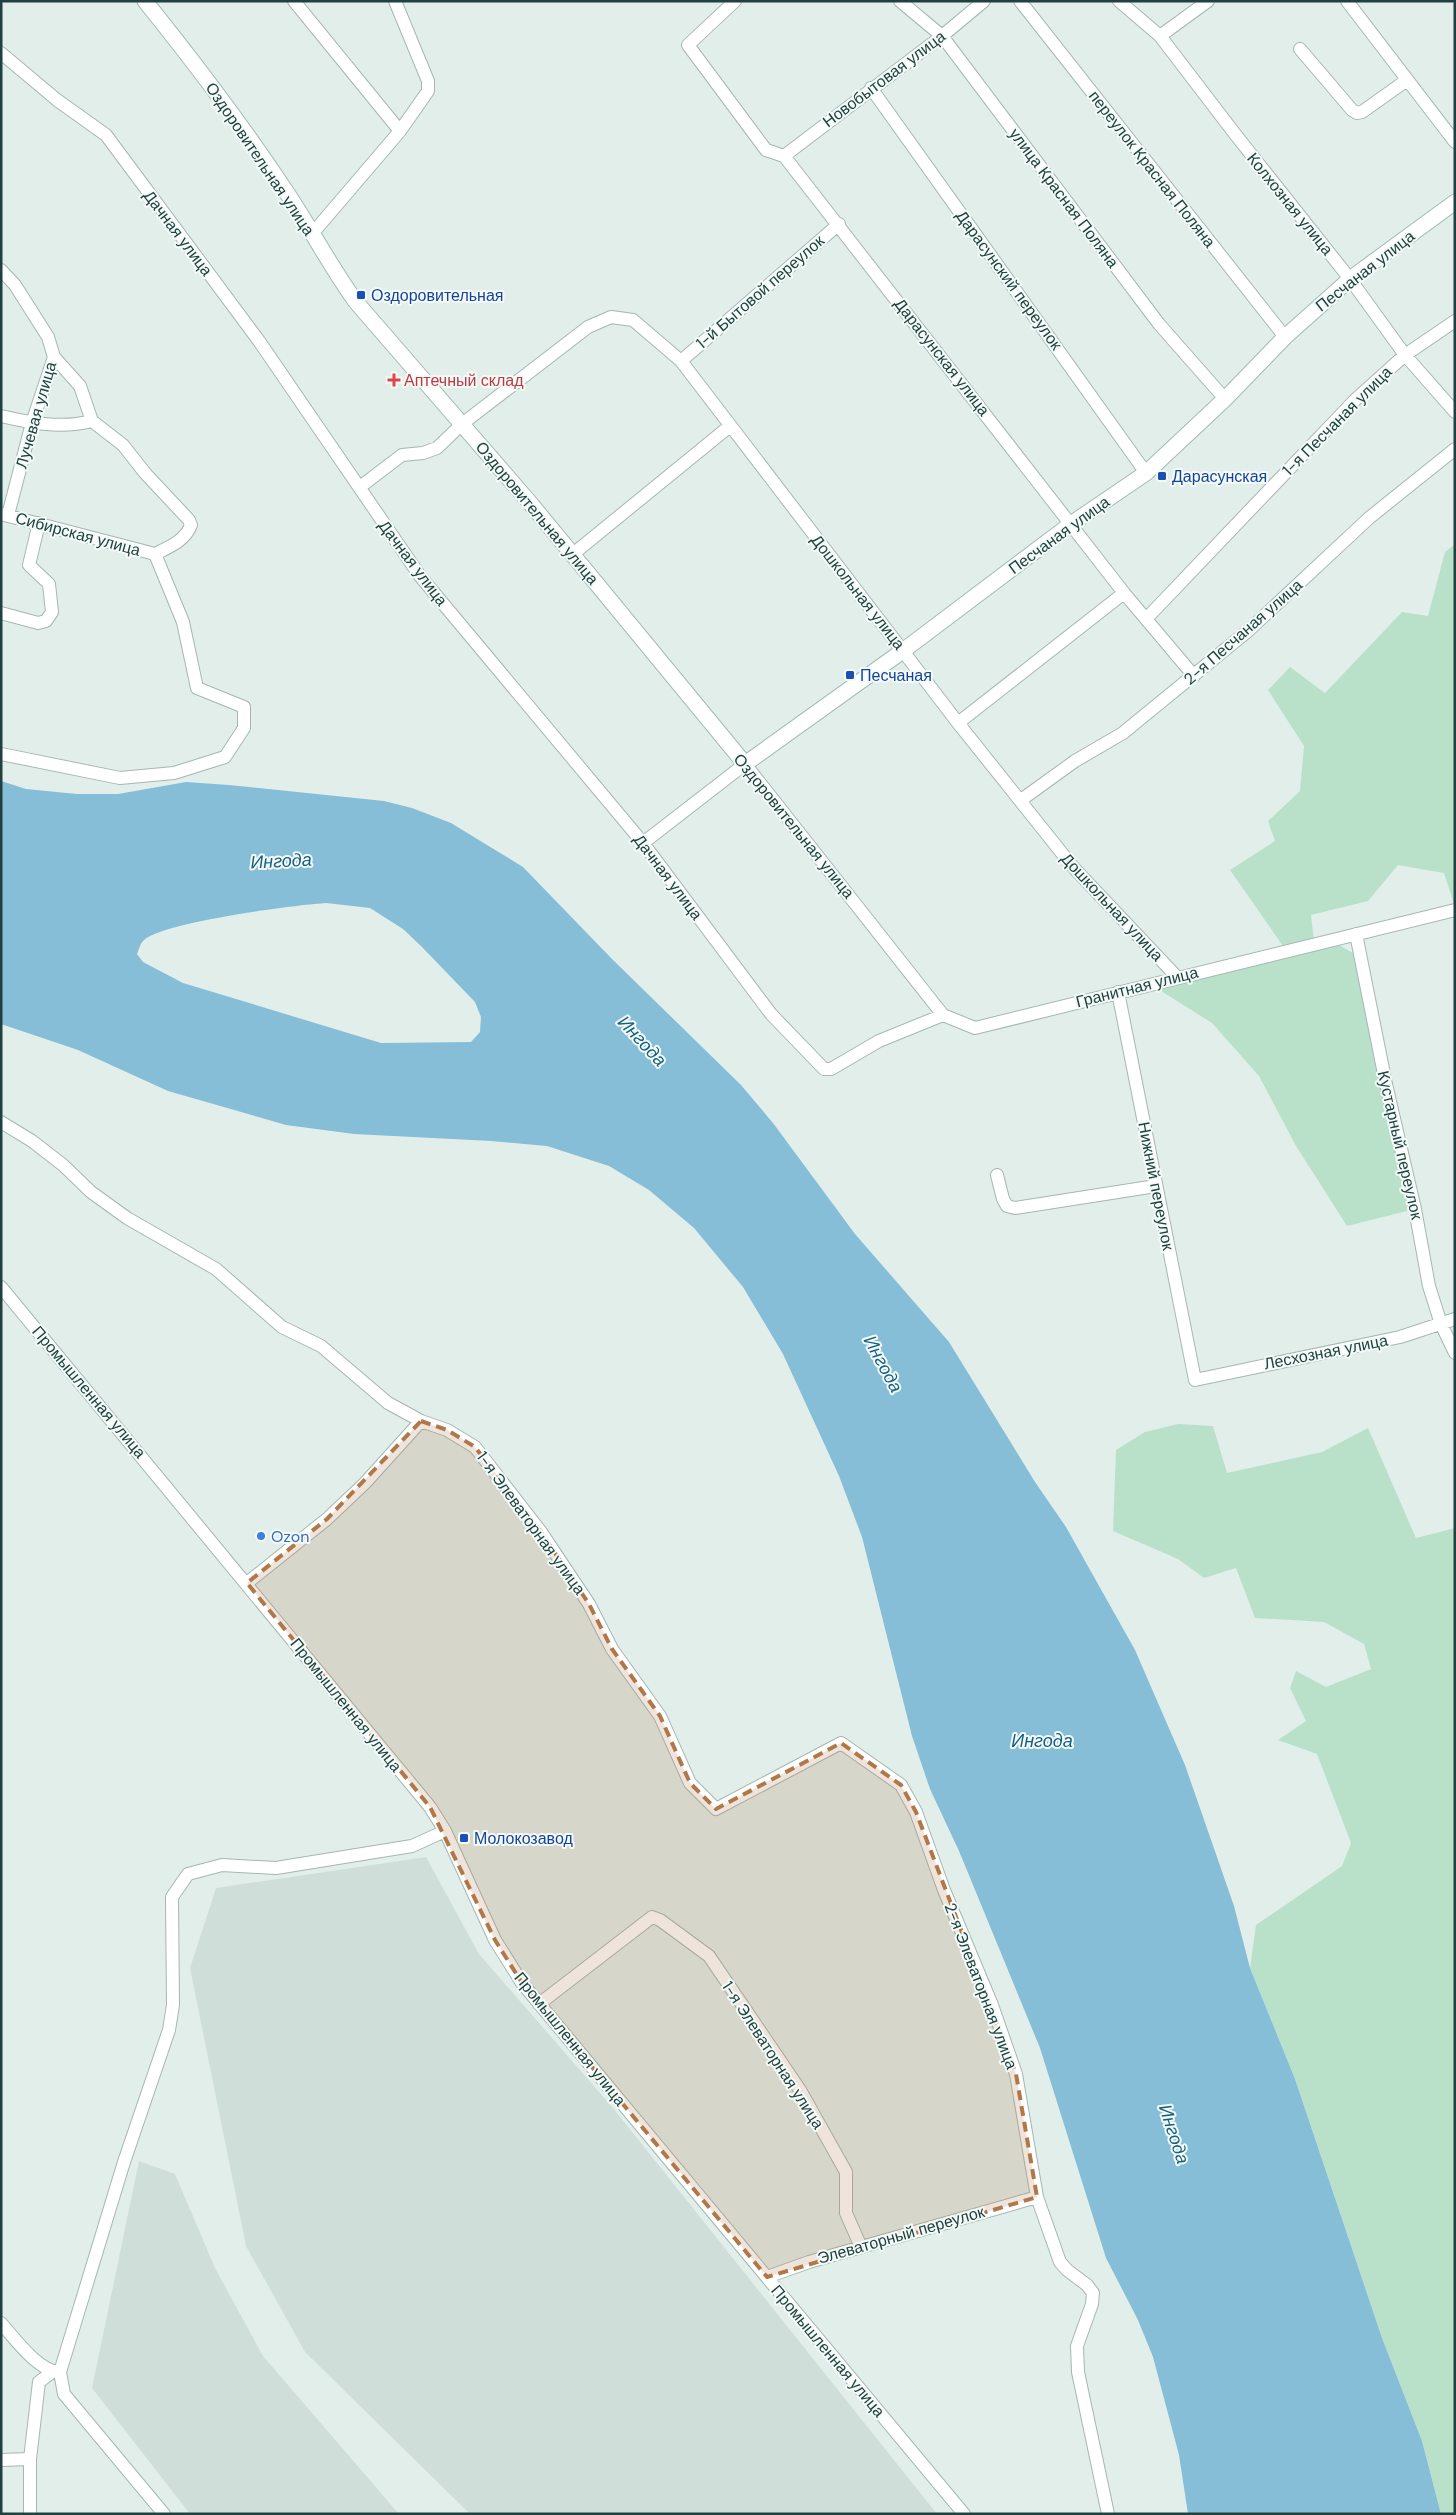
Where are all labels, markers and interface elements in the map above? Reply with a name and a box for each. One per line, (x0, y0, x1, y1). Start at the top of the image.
street label: Новобытовая улица (818, 26, 950, 132)
street label: Оздоровительная улица (201, 78, 319, 240)
street label: переулок Красная Поляна (1084, 86, 1220, 252)
street label: улица Красная Поляна (1005, 124, 1124, 272)
street label: Колхозная улица (1242, 149, 1338, 260)
street label: Дачная улица (139, 186, 217, 280)
street label: Дарасунский переулок (951, 206, 1067, 355)
street label: Песчаная улица (1311, 226, 1419, 316)
street label: 1-й Бытовой переулок (691, 230, 829, 354)
place label: Оздоровительная (371, 285, 503, 306)
marker: Оздоровительная (355, 289, 367, 301)
street label: Дарасунская улица (890, 294, 995, 420)
street label: Лучевая улица (11, 359, 61, 471)
street label: 1-я Песчаная улица (1278, 362, 1396, 480)
place label: Аптечный склад (404, 370, 524, 391)
marker: Аптечный склад (388, 374, 400, 386)
street label: Оздоровительная улица (471, 437, 603, 589)
place label: Дарасунская (1172, 466, 1267, 487)
marker: Дарасунская (1156, 470, 1168, 482)
street label: Песчаная улица (1004, 491, 1114, 579)
street label: Сибирская улица (13, 507, 143, 561)
street label: Дачная улица (374, 516, 452, 610)
street label: Дошкольная улица (806, 530, 910, 654)
street label: 2-я Песчаная улица (1179, 575, 1307, 689)
place label: Песчаная (860, 665, 932, 686)
marker: Песчаная (844, 669, 856, 681)
street label: Оздоровительная улица (729, 749, 859, 903)
street label: Дачная улица (629, 830, 707, 924)
water label: Ингода (250, 847, 312, 875)
street label: Дошкольная улица (1056, 848, 1168, 966)
street label: Гранитная улица (1074, 962, 1200, 1012)
water label: Ингода (612, 1010, 672, 1072)
street label: Кустарный переулок (1373, 1069, 1428, 1222)
street label: Нижний переулок (1133, 1120, 1179, 1253)
street label: Промышленная улица (27, 1322, 151, 1463)
street label: Лесхозная улица (1262, 1330, 1390, 1374)
water label: Ингода (858, 1331, 908, 1397)
street label: 1-я Элеваторная улица (472, 1447, 590, 1599)
place label: Ozon (271, 1526, 309, 1547)
marker: Ozon (255, 1530, 267, 1542)
street label: Промышленная улица (285, 1634, 407, 1776)
water label: Ингода (1011, 1729, 1073, 1753)
place label: Молокозавод (474, 1828, 573, 1849)
marker: Молокозавод (458, 1832, 470, 1844)
street label: 2-я Элеваторная улица (940, 1900, 1022, 2072)
street label: Промышленная улица (509, 1968, 631, 2110)
street label: 1-я Элеваторная улица (717, 1977, 829, 2133)
water label: Ингода (1153, 2101, 1195, 2167)
street label: Элеваторный переулок (815, 2201, 988, 2269)
street label: Промышленная улица (766, 2281, 890, 2422)

